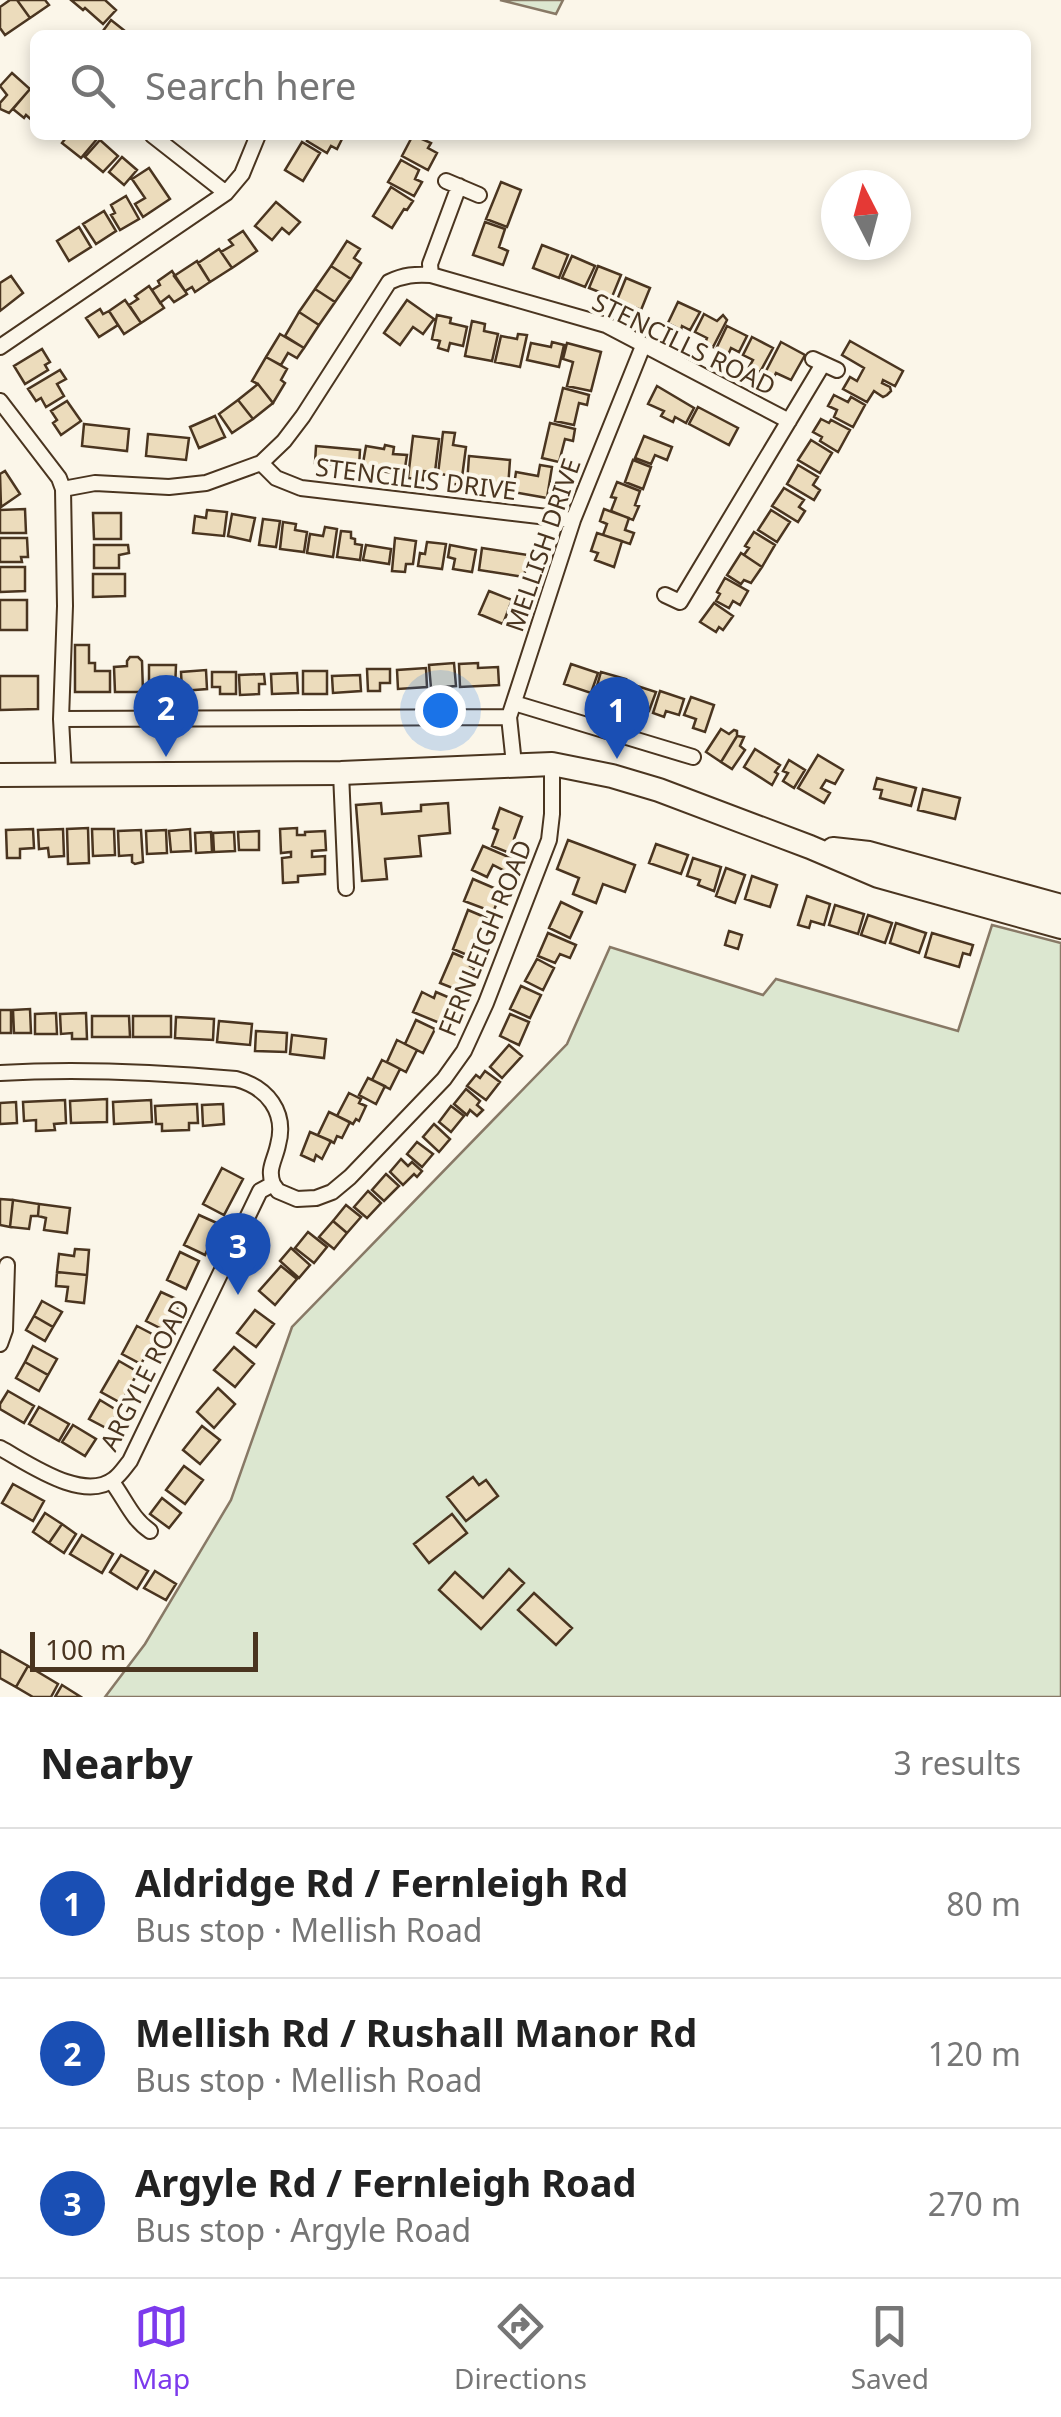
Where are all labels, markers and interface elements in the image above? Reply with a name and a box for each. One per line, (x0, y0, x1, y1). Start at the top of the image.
search box (30, 30, 1031, 140)
icon: search (65, 58, 120, 113)
text: Search here (145, 59, 356, 111)
north arrow (821, 170, 911, 260)
street label: STENCILLS ROAD (587, 284, 782, 402)
street label: STENCILLS DRIVE (314, 449, 519, 507)
street label: MELLISH DRIVE (496, 453, 588, 636)
pin: 2 (134, 674, 198, 757)
pin: 1 (584, 676, 650, 759)
your location (415, 685, 466, 736)
street label: FERNLEIGH ROAD (429, 834, 539, 1041)
pin: 3 (206, 1212, 270, 1295)
street label: ARGYLE ROAD (91, 1293, 197, 1456)
scale bar (30, 1627, 258, 1672)
text: 100 m (45, 1630, 127, 1668)
text: Nearby (40, 1734, 193, 1791)
text: 3 results (894, 1741, 1021, 1784)
text: Aldridge Rd / Fernleigh Rd (135, 1856, 628, 1908)
text: 1 (63, 1882, 82, 1925)
text: 80 m (946, 1882, 1021, 1925)
text: Bus stop · Mellish Road (135, 1908, 483, 1951)
text: Mellish Rd / Rushall Manor Rd (135, 2006, 697, 2058)
text: 2 (63, 2032, 82, 2075)
text: 120 m (928, 2032, 1021, 2075)
text: Bus stop · Mellish Road (135, 2058, 483, 2101)
text: Argyle Rd / Fernleigh Road (135, 2156, 637, 2208)
text: 3 (63, 2182, 82, 2225)
text: 270 m (928, 2182, 1021, 2225)
text: Bus stop · Argyle Road (135, 2208, 471, 2251)
tab: Map (132, 2299, 190, 2397)
tab: Directions (454, 2299, 587, 2397)
tab: Saved (851, 2299, 929, 2397)

